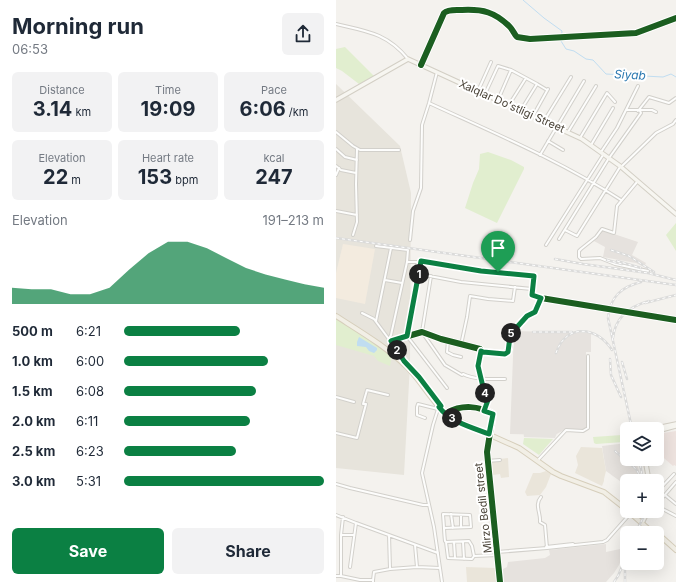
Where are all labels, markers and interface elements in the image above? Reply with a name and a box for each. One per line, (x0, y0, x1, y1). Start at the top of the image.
text: Morning run (12, 13, 144, 39)
button: share (282, 13, 324, 55)
text: 06:53 (12, 41, 48, 57)
water label: Siyab (614, 66, 646, 83)
street label: Xalqlar Doʻstligi Street (457, 76, 567, 136)
text: Distance (39, 83, 85, 97)
text: Time (155, 83, 181, 97)
text: Pace (261, 83, 287, 97)
text: 3.14 (33, 97, 72, 121)
text: 19:09 (141, 97, 195, 121)
text: 6:06 (240, 97, 286, 121)
text: km (72, 105, 91, 119)
text: /km (286, 105, 308, 119)
text: Elevation (38, 151, 86, 165)
text: Heart rate (142, 151, 194, 165)
text: kcal (263, 151, 285, 165)
text: 22 (43, 165, 68, 189)
text: 153 (138, 165, 172, 189)
text: 247 (255, 165, 293, 189)
text: m (68, 173, 81, 187)
text: bpm (172, 173, 198, 187)
text: Elevation (12, 212, 68, 228)
text: 191–213 m (263, 212, 324, 228)
pin (481, 231, 515, 272)
icon: arrive (487, 237, 509, 259)
pin: 1 (409, 264, 429, 284)
text: 1 (417, 267, 421, 281)
text: 500 m (12, 323, 53, 339)
text: 6:21 (76, 323, 101, 339)
pin: 5 (501, 323, 521, 343)
text: 5 (507, 326, 515, 340)
pin: 2 (387, 340, 407, 360)
text: 2 (394, 343, 400, 357)
text: 1.0 km (12, 353, 53, 369)
text: 6:00 (76, 353, 104, 369)
text: 1.5 km (12, 383, 53, 399)
text: 6:08 (76, 383, 104, 399)
pin: 4 (475, 383, 495, 403)
text: 4 (481, 386, 489, 400)
pin: 3 (442, 408, 462, 428)
text: 3 (448, 411, 456, 425)
text: 2.0 km (12, 413, 55, 429)
text: 6:11 (76, 413, 98, 429)
map controls (620, 422, 664, 570)
button: layers (620, 422, 664, 466)
text: 2.5 km (12, 443, 55, 459)
text: 6:23 (76, 443, 104, 459)
street label: Mirzo Bedil street (471, 462, 495, 554)
text: 3.0 km (12, 473, 55, 489)
text: 5:31 (76, 473, 101, 489)
button: + (620, 474, 664, 518)
button: − (620, 526, 664, 570)
button: Save (12, 528, 164, 574)
button: Share (172, 528, 324, 574)

